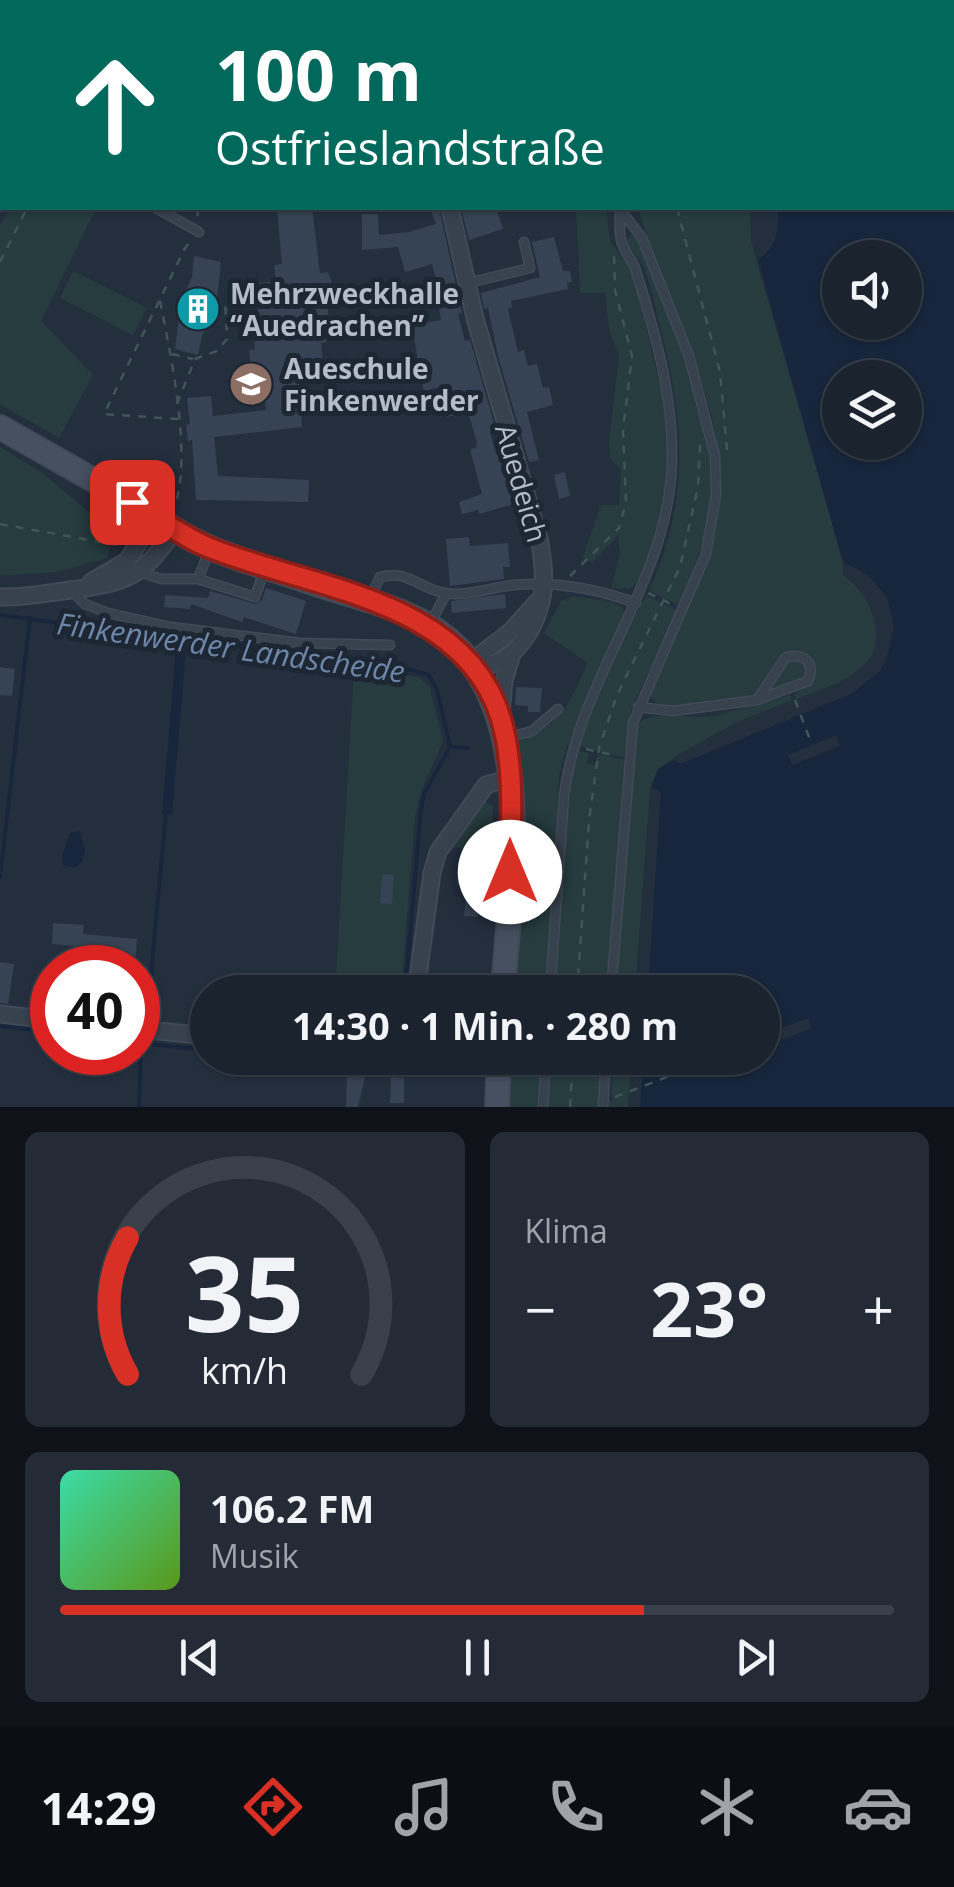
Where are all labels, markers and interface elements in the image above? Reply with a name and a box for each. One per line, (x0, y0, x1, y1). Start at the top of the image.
text: 100 m (215, 26, 422, 122)
icon: ahead (50, 40, 180, 170)
text: Ostfrieslandstraße (215, 117, 605, 178)
map controls (822, 240, 922, 460)
button: sound (822, 240, 922, 340)
place label: Mehrzweckhalle “Auedrachen” (230, 274, 459, 344)
building icon: Mehrzweckhalle “Auedrachen” (175, 286, 221, 332)
place label: Aueschule Finkenwerder (284, 349, 479, 419)
button: layers (822, 360, 922, 460)
school or university icon: Aueschule Finkenwerder (228, 361, 274, 407)
street label: Auedeich (487, 420, 557, 546)
pin (90, 460, 175, 545)
icon: arrive (105, 475, 160, 530)
water label: Finkenwerder Landscheide (54, 602, 408, 692)
position arrow (458, 820, 562, 924)
speed limit sign: 40 (30, 945, 160, 1075)
text: 14:30 · 1 Min. · 280 m (292, 999, 678, 1051)
text: Klima (525, 1209, 608, 1252)
text: 35 (185, 1221, 304, 1362)
text: 23° (650, 1257, 768, 1359)
text: − (525, 1271, 556, 1346)
text: + (863, 1271, 894, 1346)
text: km/h (201, 1346, 288, 1394)
text: 106.2 FM (210, 1482, 374, 1534)
text: Musik (210, 1534, 299, 1577)
icon: previous (172, 1630, 227, 1685)
icon: pause (450, 1630, 505, 1685)
icon: next (728, 1630, 783, 1685)
icon: directions (238, 1772, 308, 1842)
icon: music (389, 1772, 459, 1842)
icon: phone (541, 1772, 611, 1842)
icon: climate (692, 1772, 762, 1842)
icon: car (843, 1772, 913, 1842)
text: 14:29 (41, 1777, 156, 1838)

